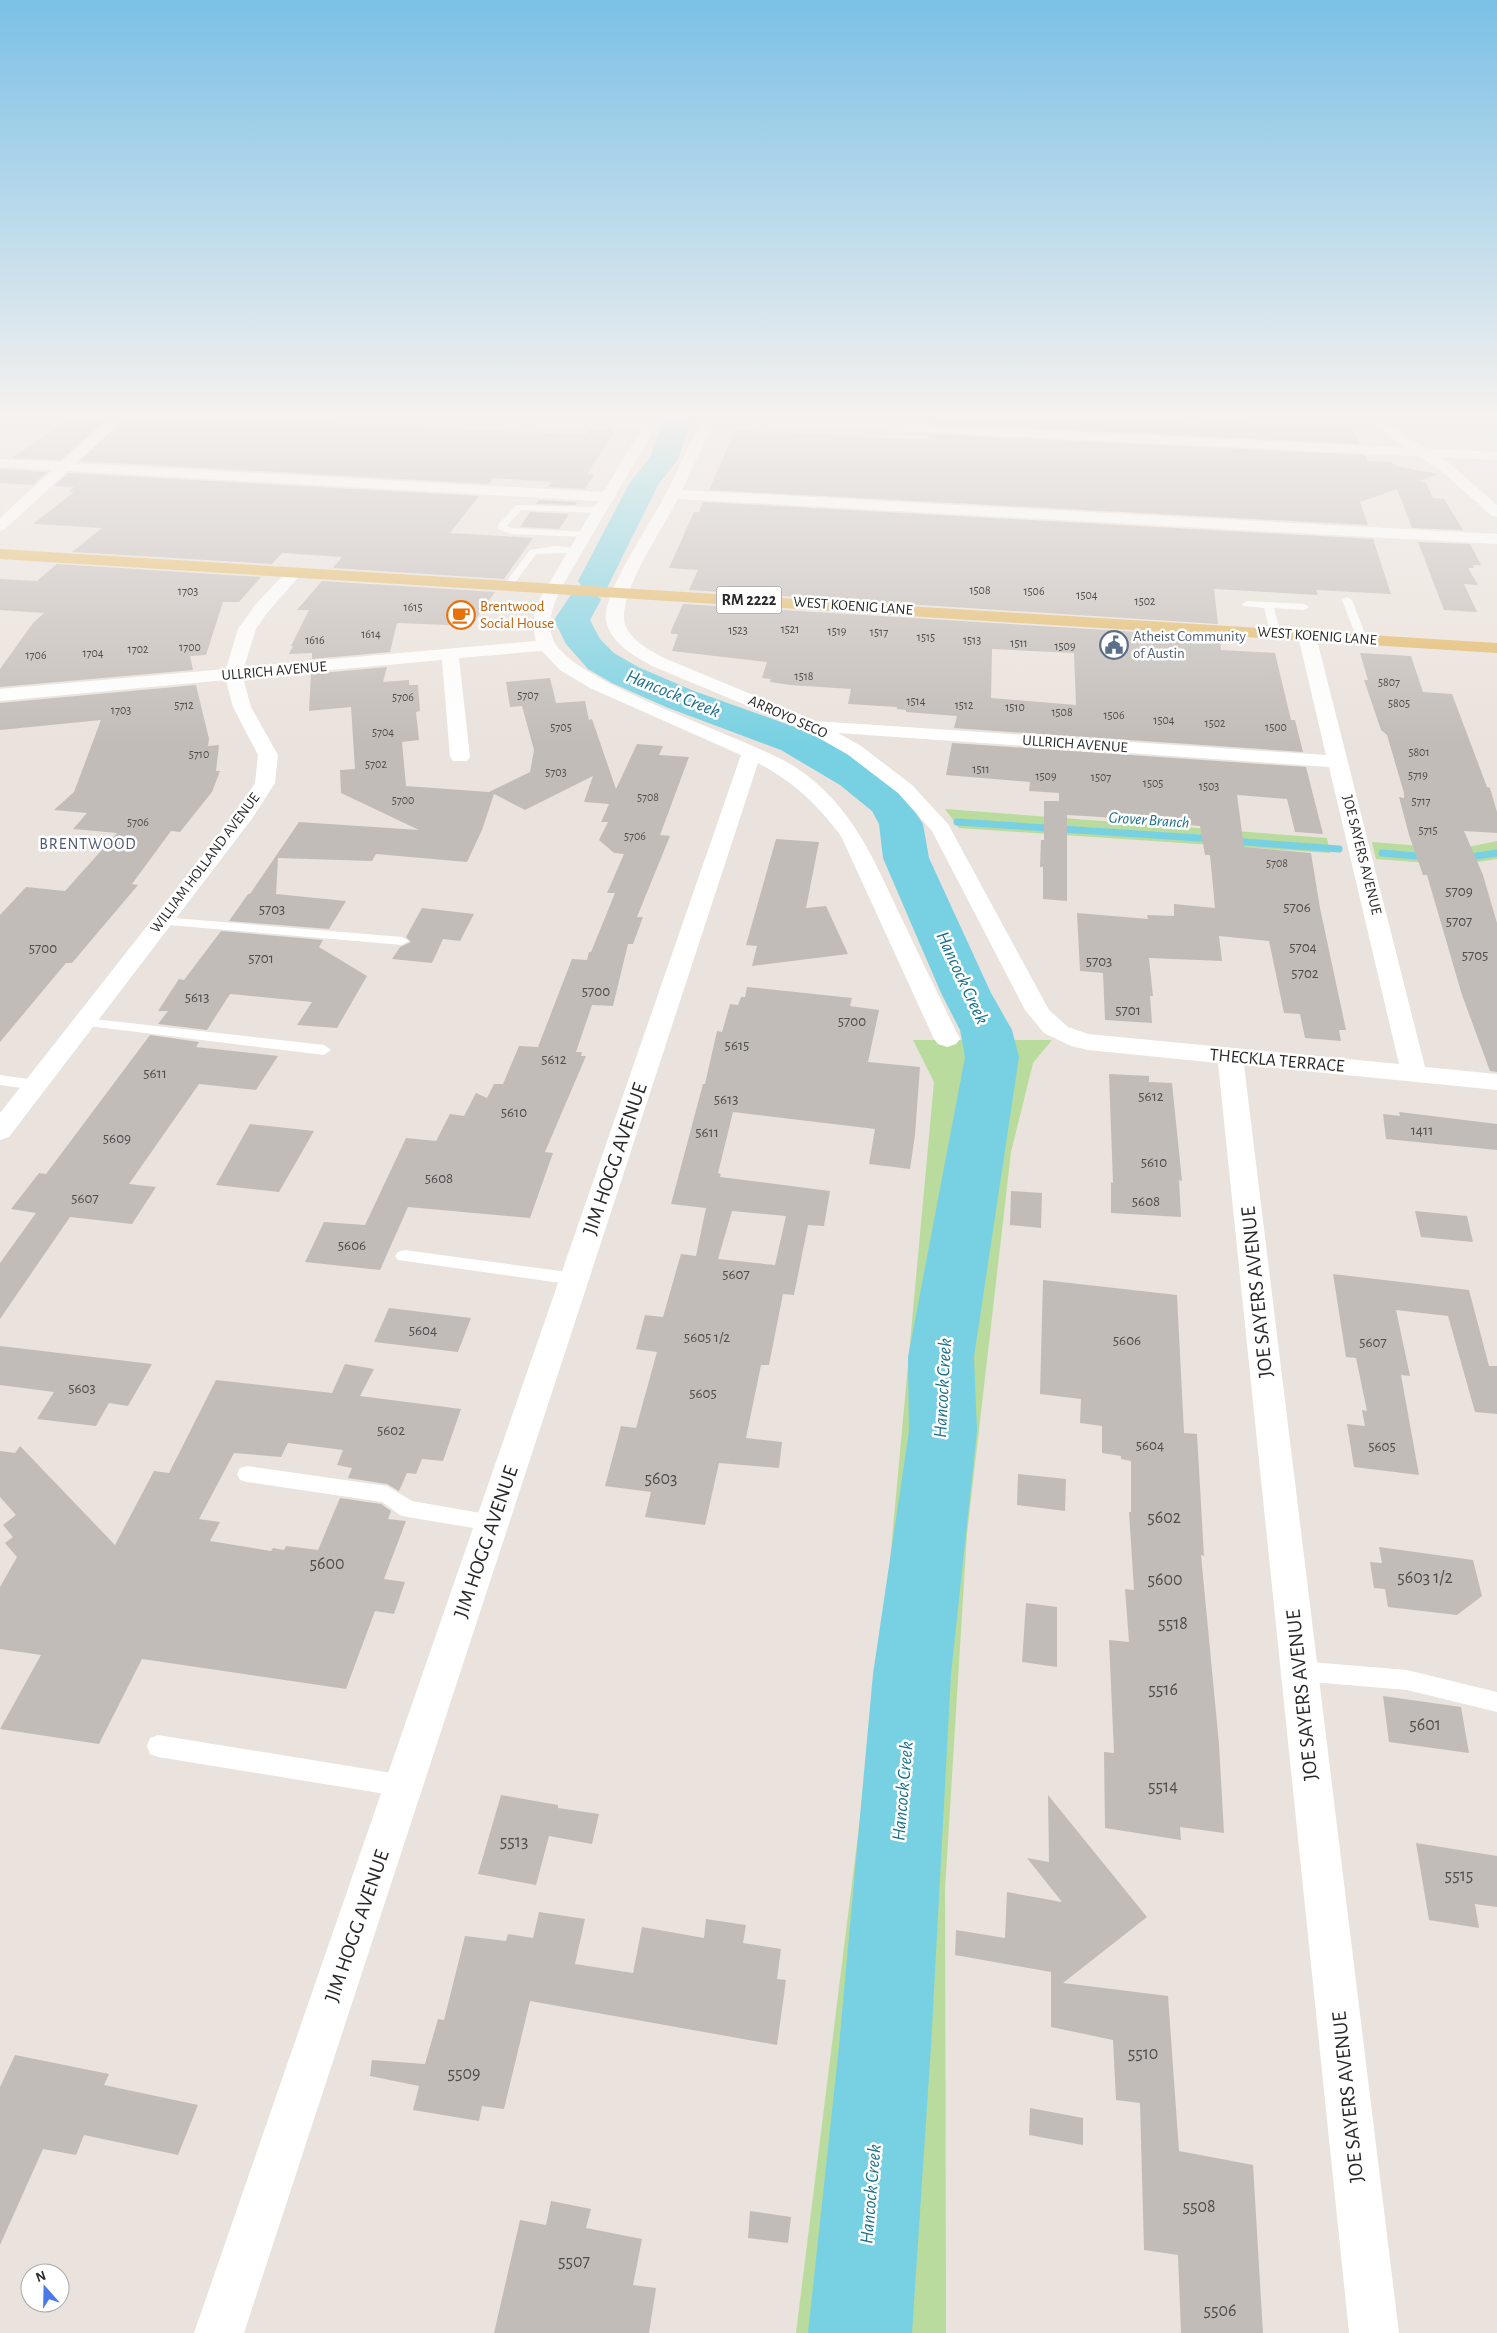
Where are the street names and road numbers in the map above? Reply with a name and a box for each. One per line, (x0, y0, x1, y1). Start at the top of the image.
road number: RM 2222 (716, 586, 782, 614)
street label: WEST KOENIG LANE (793, 594, 913, 618)
street label: WEST KOENIG LANE (1257, 624, 1377, 648)
street label: ULLRICH AVENUE (221, 659, 327, 683)
street label: ARROYO SECO (746, 693, 830, 741)
street label: ULLRICH AVENUE (1022, 733, 1128, 755)
street label: WILLIAM HOLLAND AVENUE (148, 790, 262, 936)
street label: JOE SAYERS AVENUE (1340, 794, 1384, 916)
street label: THECKLA TERRACE (1209, 1046, 1345, 1076)
street label: JIM HOGG AVENUE (579, 1080, 651, 1238)
street label: JOE SAYERS AVENUE (1238, 1206, 1276, 1378)
street label: JIM HOGG AVENUE (450, 1463, 522, 1621)
street label: JOE SAYERS AVENUE (1283, 1609, 1321, 1781)
street label: JIM HOGG AVENUE (321, 1847, 393, 2005)
street label: JOE SAYERS AVENUE (1329, 2011, 1367, 2183)

